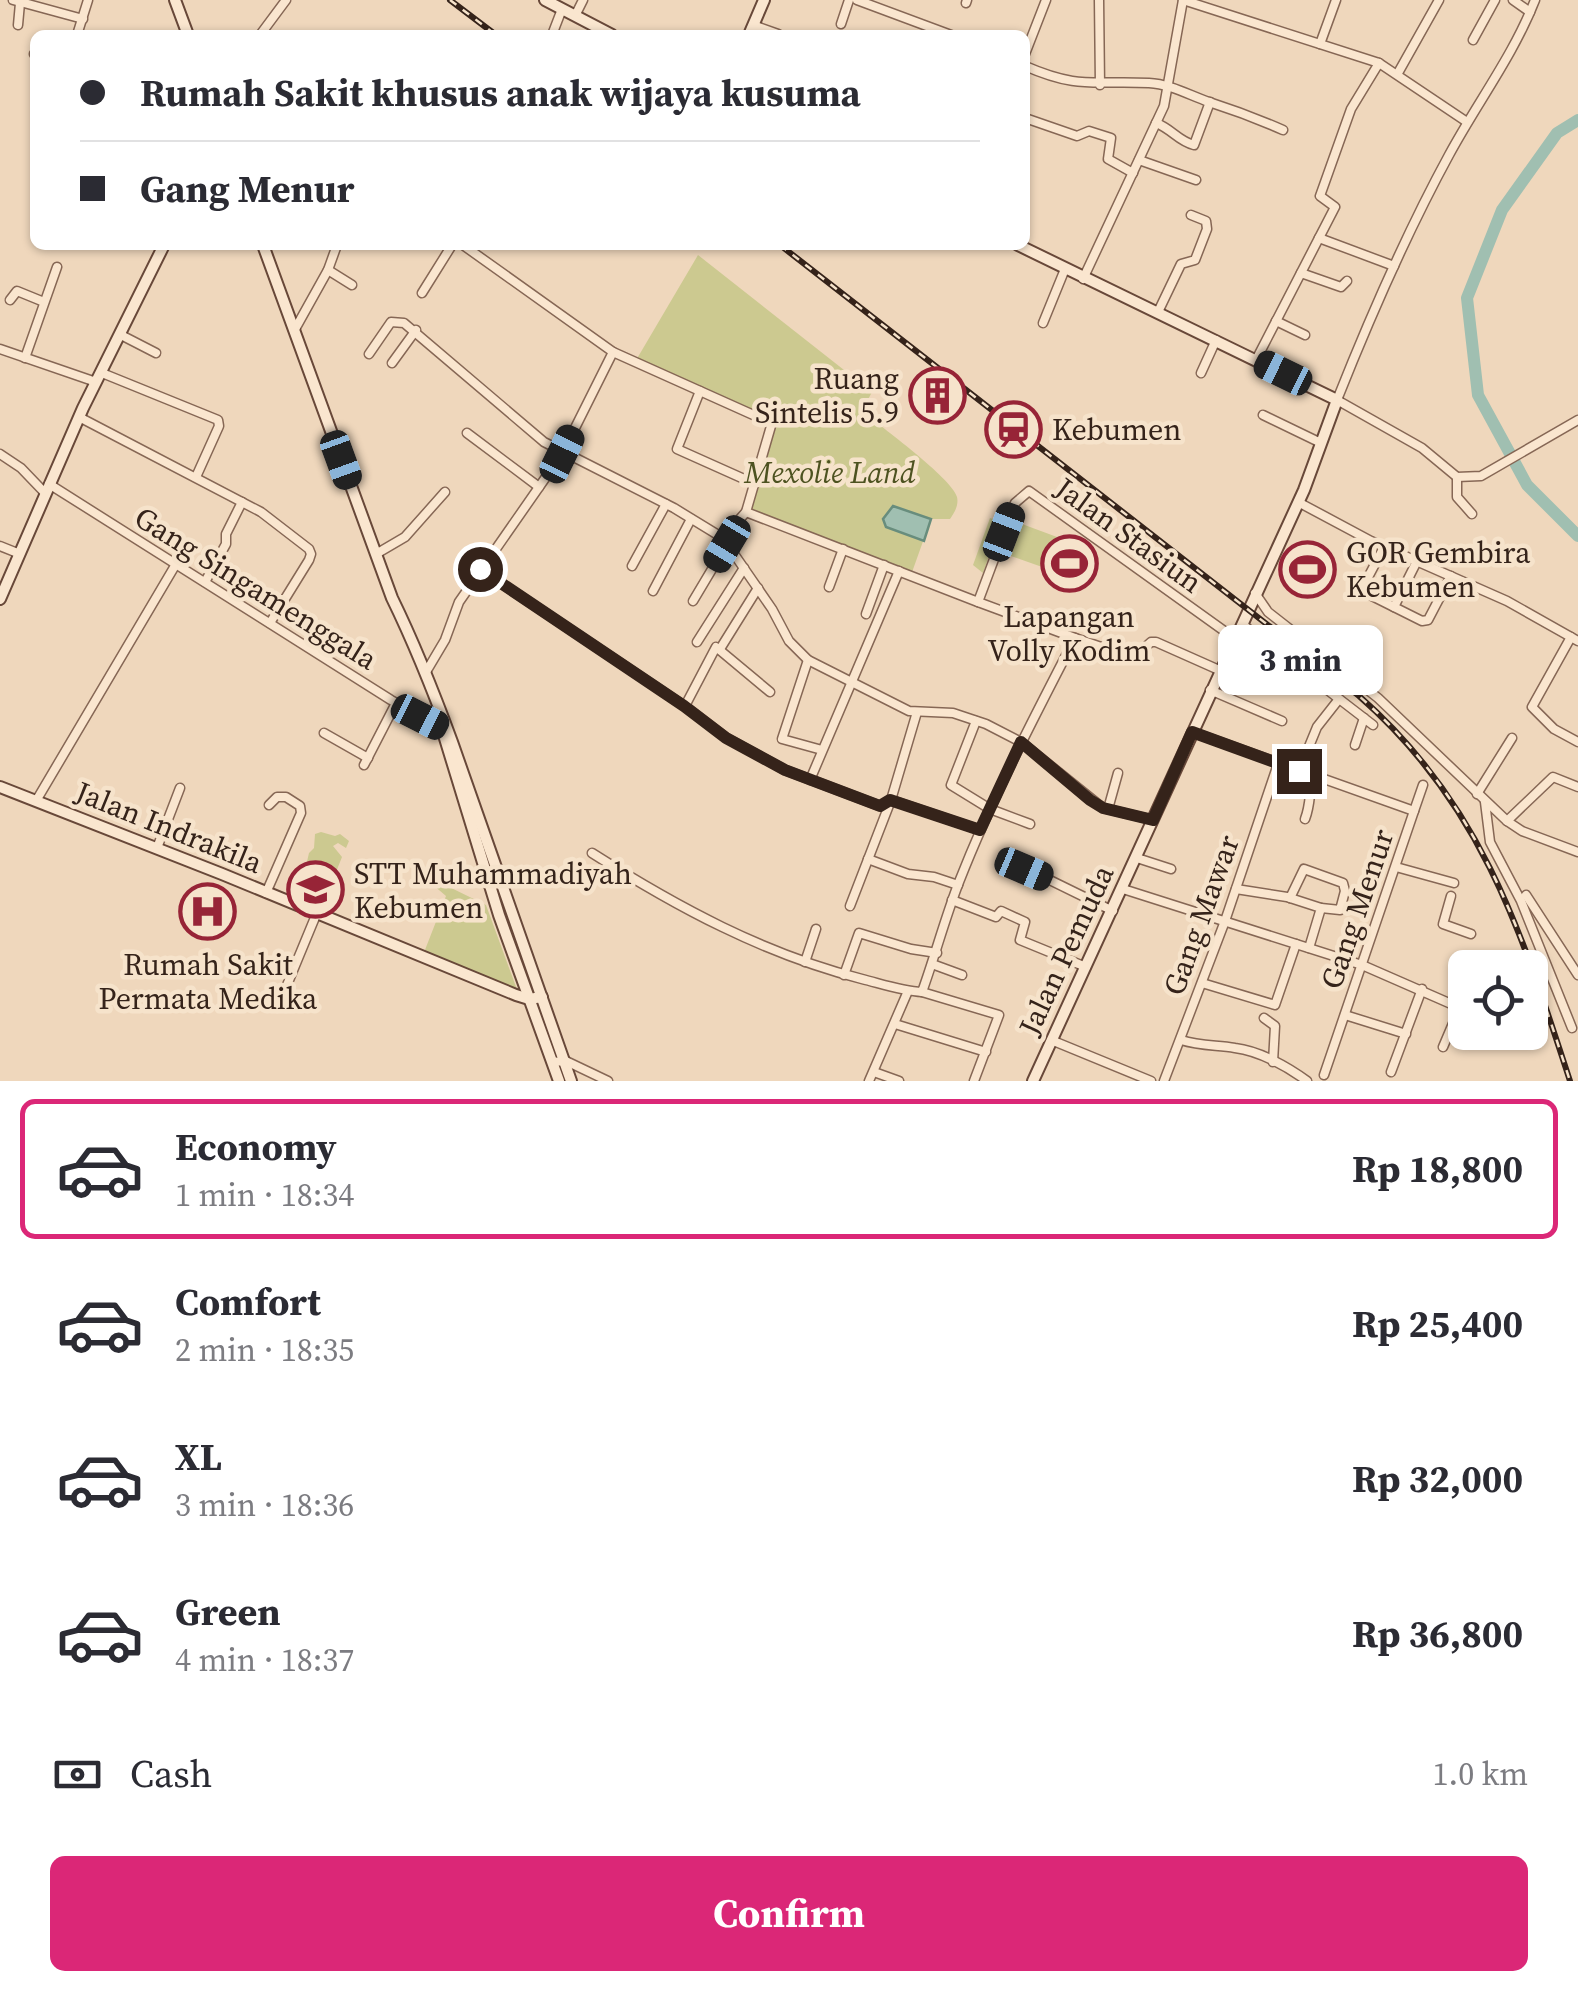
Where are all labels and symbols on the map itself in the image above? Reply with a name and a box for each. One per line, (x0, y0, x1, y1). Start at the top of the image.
car (1249, 346, 1317, 400)
place label: Ruang Sintelis 5.9 (755, 358, 899, 433)
building icon: Ruang Sintelis 5.9 (908, 365, 968, 425)
station icon: Kebumen (983, 399, 1043, 459)
place label: Kebumen (1052, 409, 1181, 450)
car (535, 420, 589, 488)
car (317, 427, 365, 493)
park label: Mexolie Land (744, 452, 916, 493)
street label: Jalan Stasiun (1046, 467, 1211, 602)
street label: Gang Singamenggala (127, 497, 386, 680)
car (979, 499, 1029, 565)
car (699, 511, 755, 577)
place label: GOR Gembira Kebumen (1346, 532, 1531, 607)
sports icon: Lapangan Volly Kodim (1039, 533, 1099, 593)
sports icon: GOR Gembira Kebumen (1277, 539, 1337, 599)
route start (458, 547, 503, 592)
place label: Lapangan Volly Kodim (987, 596, 1151, 671)
callout: 3 min (1216, 626, 1382, 696)
car (386, 690, 454, 744)
route end (1277, 749, 1322, 794)
street label: Jalan Indrakila (69, 771, 269, 883)
street label: Gang Menur (1311, 823, 1404, 994)
street label: Gang Mawar (1153, 829, 1249, 1001)
car (991, 843, 1057, 895)
place label: STT Muhammadiyah Kebumen (354, 853, 632, 928)
street label: Jalan Pemuda (1008, 858, 1124, 1043)
school or university icon: STT Muhammadiyah Kebumen (285, 860, 345, 920)
hospital icon: Rumah Sakit Permata Medika (178, 881, 238, 941)
place label: Rumah Sakit Permata Medika (99, 944, 318, 1019)

